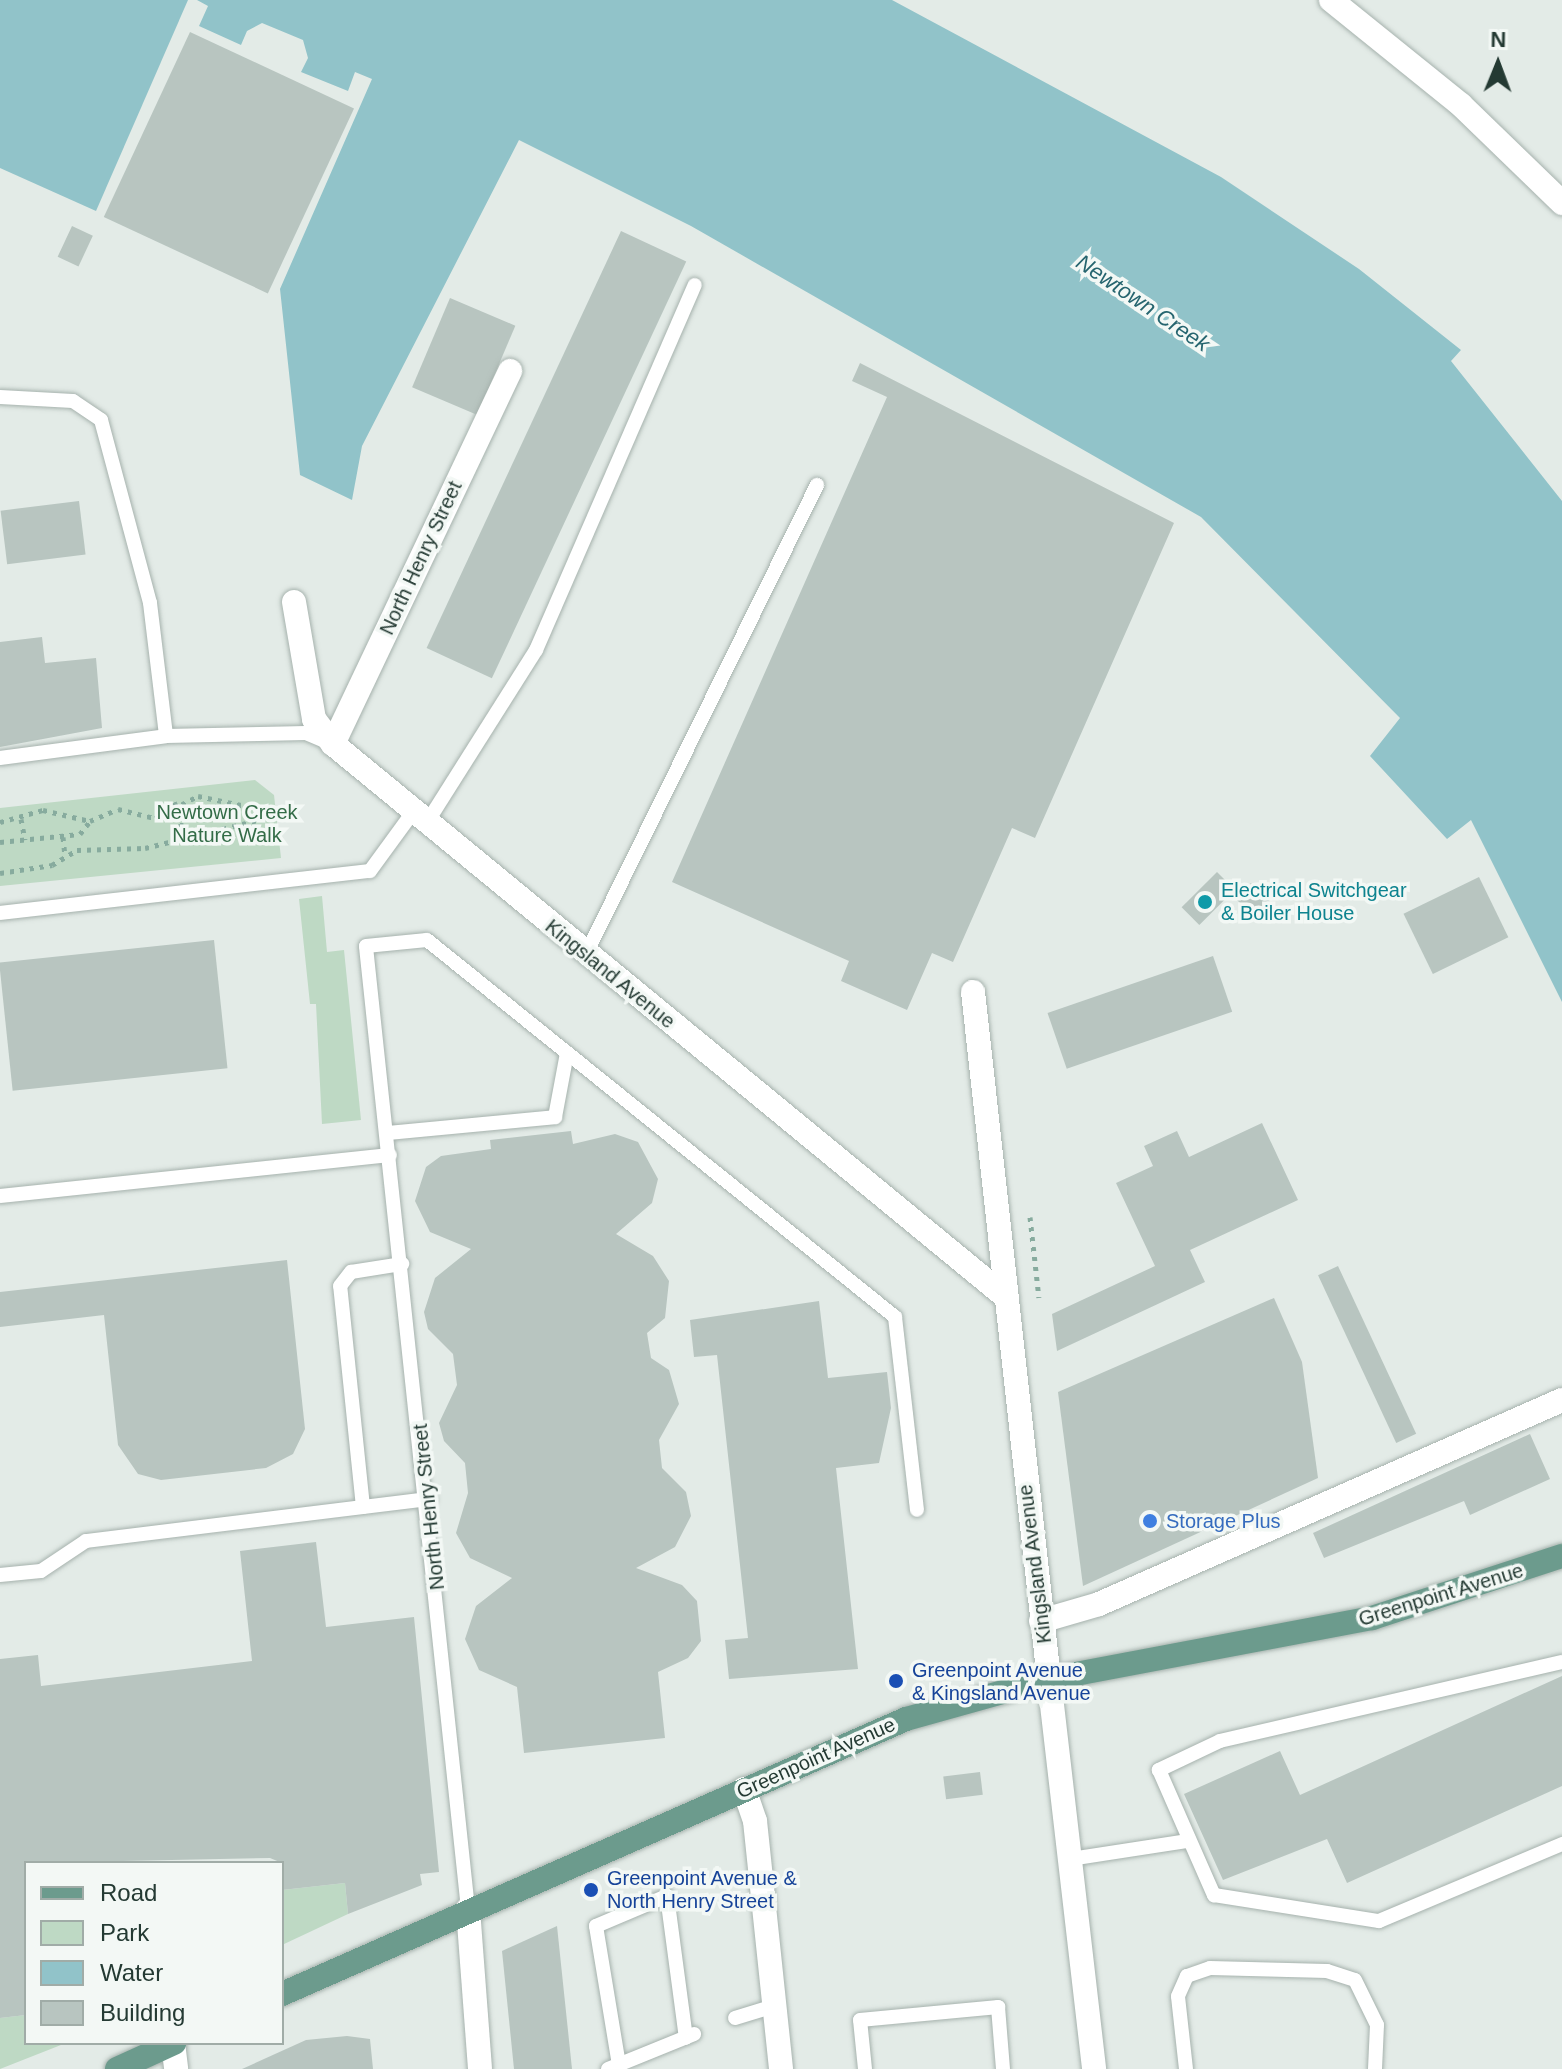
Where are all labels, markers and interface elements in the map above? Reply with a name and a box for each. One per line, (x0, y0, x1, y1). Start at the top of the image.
north arrow (1458, 24, 1538, 104)
text: N (1490, 27, 1507, 52)
water label: Newtown Creek (1071, 249, 1215, 357)
street label: North Henry Street (375, 477, 467, 639)
park label: Newtown Creek Nature Walk (156, 800, 298, 847)
place label: Electrical Switchgear & Boiler House (1221, 878, 1407, 925)
marker: Electrical Switchgear & Boiler House (1196, 893, 1214, 911)
street label: Kingsland Avenue (540, 914, 680, 1034)
street label: North Henry Street (408, 1423, 450, 1591)
street label: Kingsland Avenue (1013, 1483, 1057, 1645)
place label: Storage Plus (1166, 1509, 1281, 1533)
marker: Storage Plus (1141, 1512, 1159, 1530)
street label: Greenpoint Avenue (1355, 1558, 1527, 1632)
place label: Greenpoint Avenue & Kingsland Avenue (912, 1658, 1092, 1705)
marker: Greenpoint Avenue & Kingsland Avenue (887, 1672, 905, 1690)
street label: Greenpoint Avenue (733, 1712, 899, 1804)
legend (24, 1861, 284, 2045)
place label: Greenpoint Avenue & North Henry Street (607, 1866, 798, 1913)
text: Road (100, 1879, 157, 1906)
marker: Greenpoint Avenue & North Henry Street (582, 1881, 600, 1899)
text: Park (100, 1919, 149, 1946)
text: Water (100, 1959, 163, 1986)
text: Building (100, 1999, 185, 2026)

